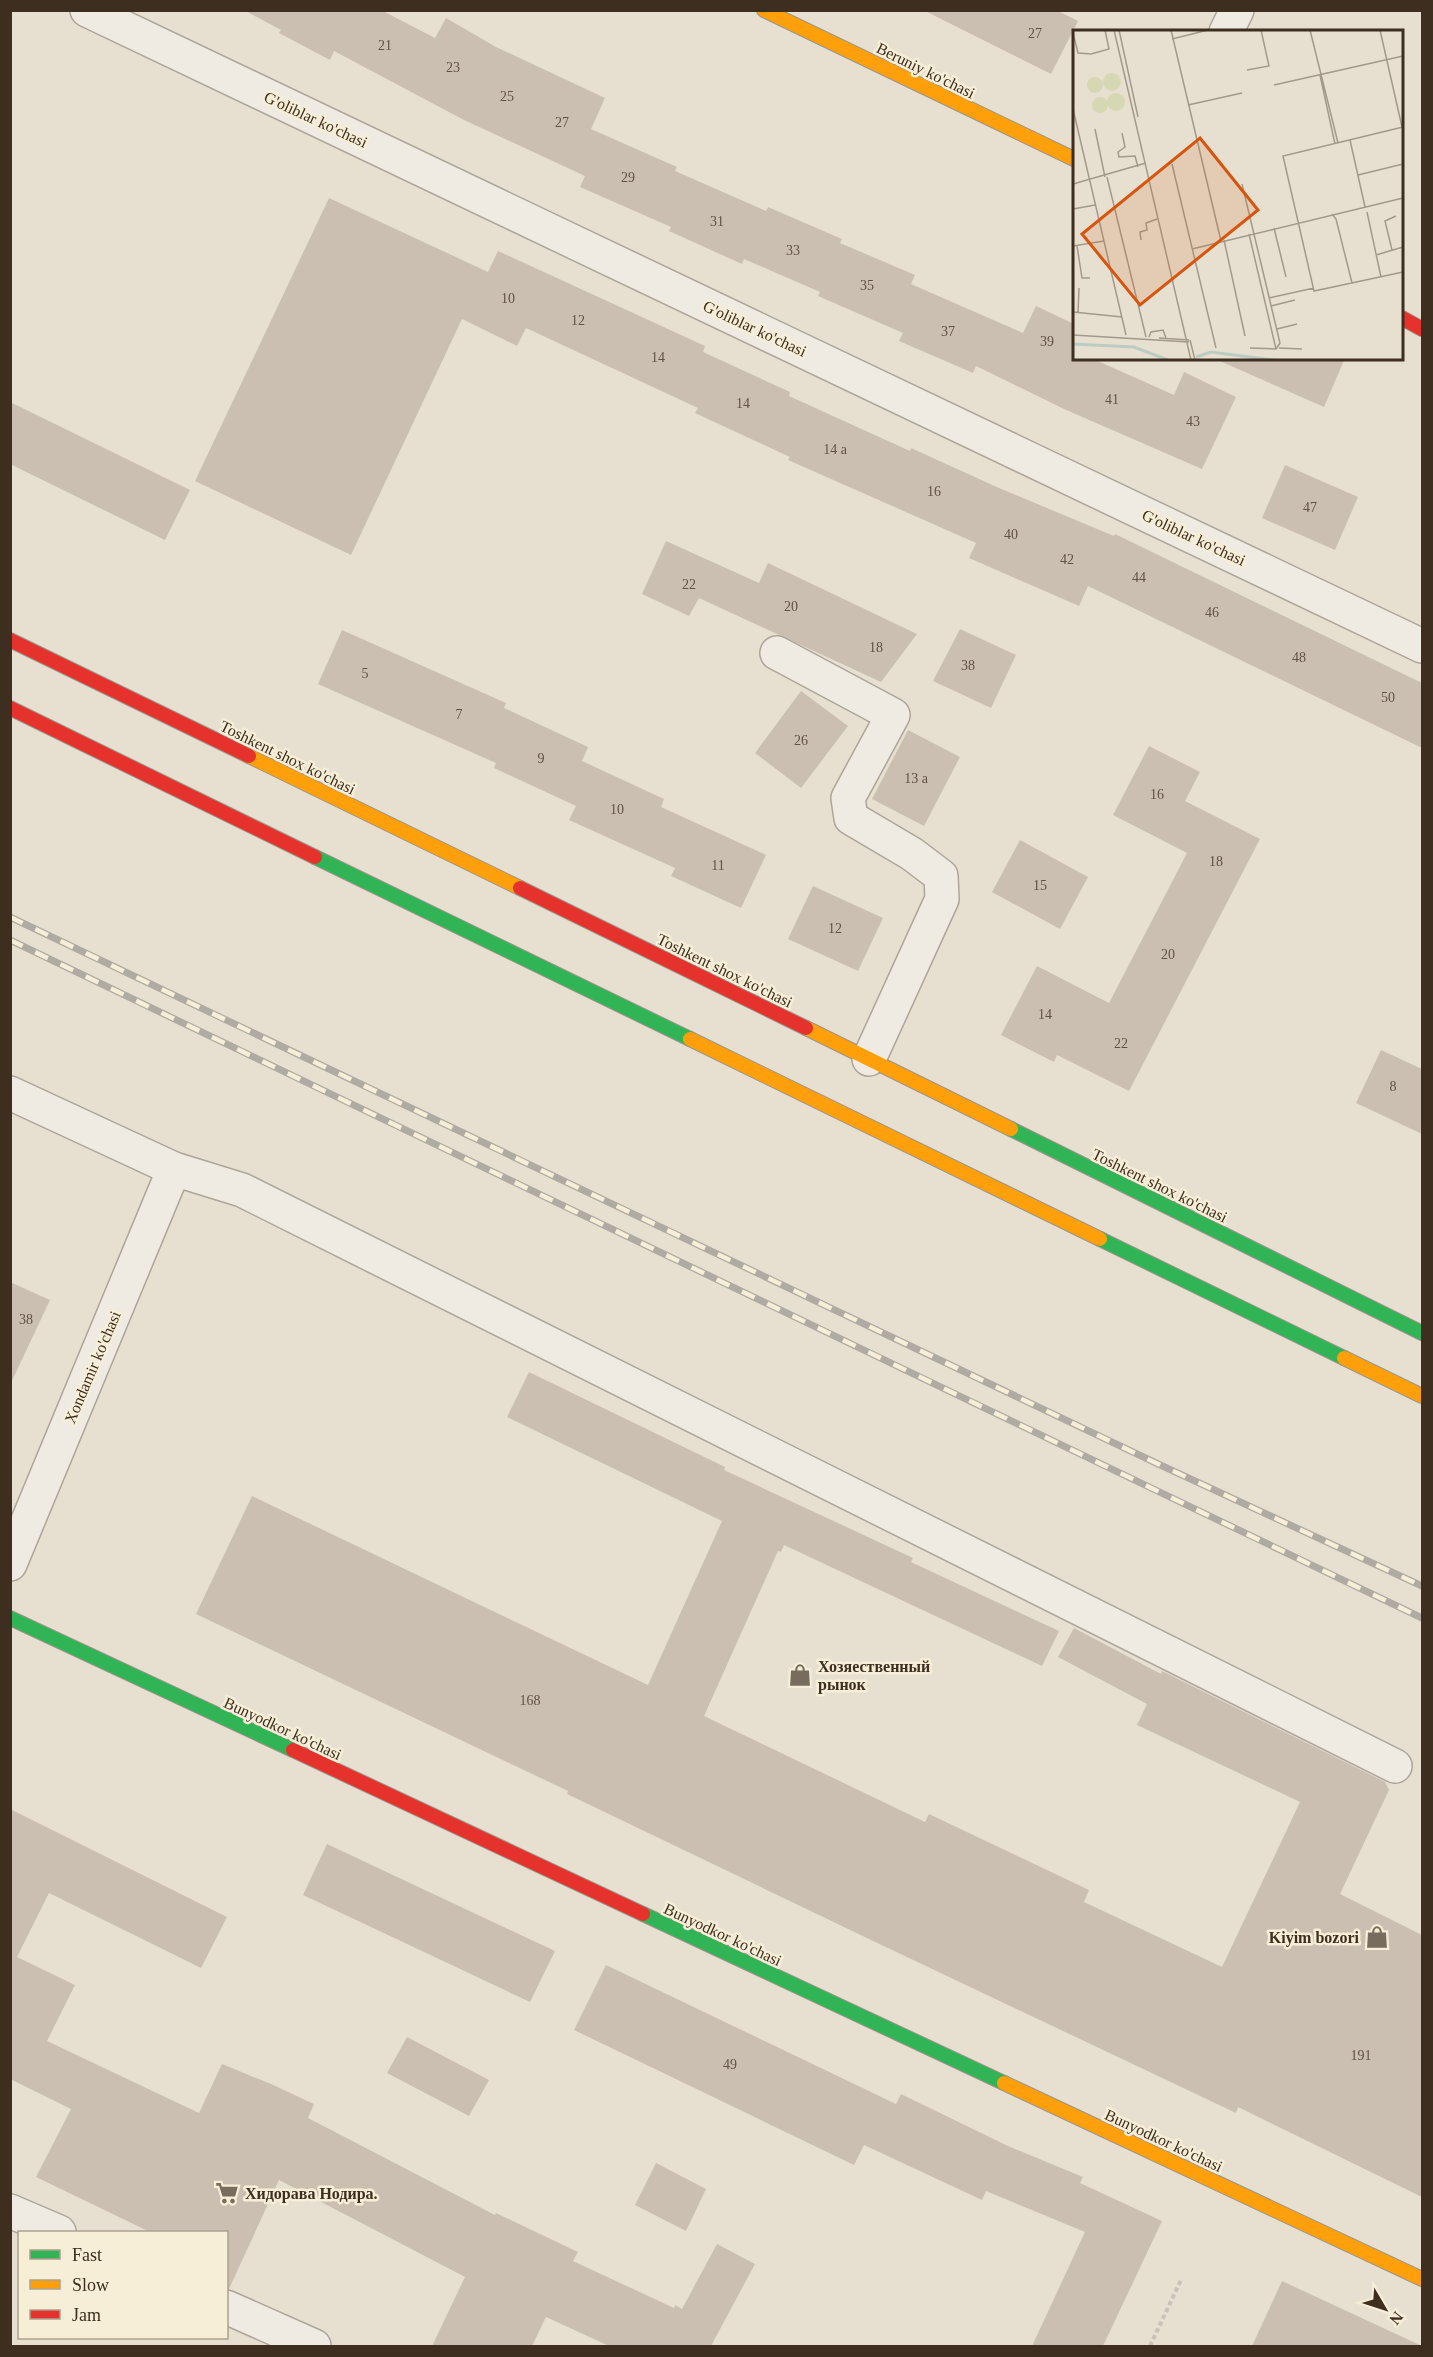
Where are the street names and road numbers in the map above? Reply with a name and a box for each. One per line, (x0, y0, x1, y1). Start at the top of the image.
street label: Beruniy ko'chasi (873, 39, 978, 103)
street label: G'oliblar ko'chasi (261, 88, 371, 151)
street label: G'oliblar ko'chasi (700, 297, 810, 360)
street label: G'oliblar ko'chasi (1139, 506, 1249, 569)
street label: Toshkent shox ko'chasi (217, 717, 359, 798)
street label: Toshkent shox ko'chasi (654, 930, 796, 1011)
street label: Toshkent shox ko'chasi (1089, 1145, 1231, 1226)
street label: Xondamir ko'chasi (61, 1308, 124, 1426)
street label: Bunyodkor ko'chasi (221, 1694, 345, 1764)
street label: Bunyodkor ko'chasi (661, 1900, 785, 1970)
street label: Bunyodkor ko'chasi (1102, 2106, 1226, 2176)

